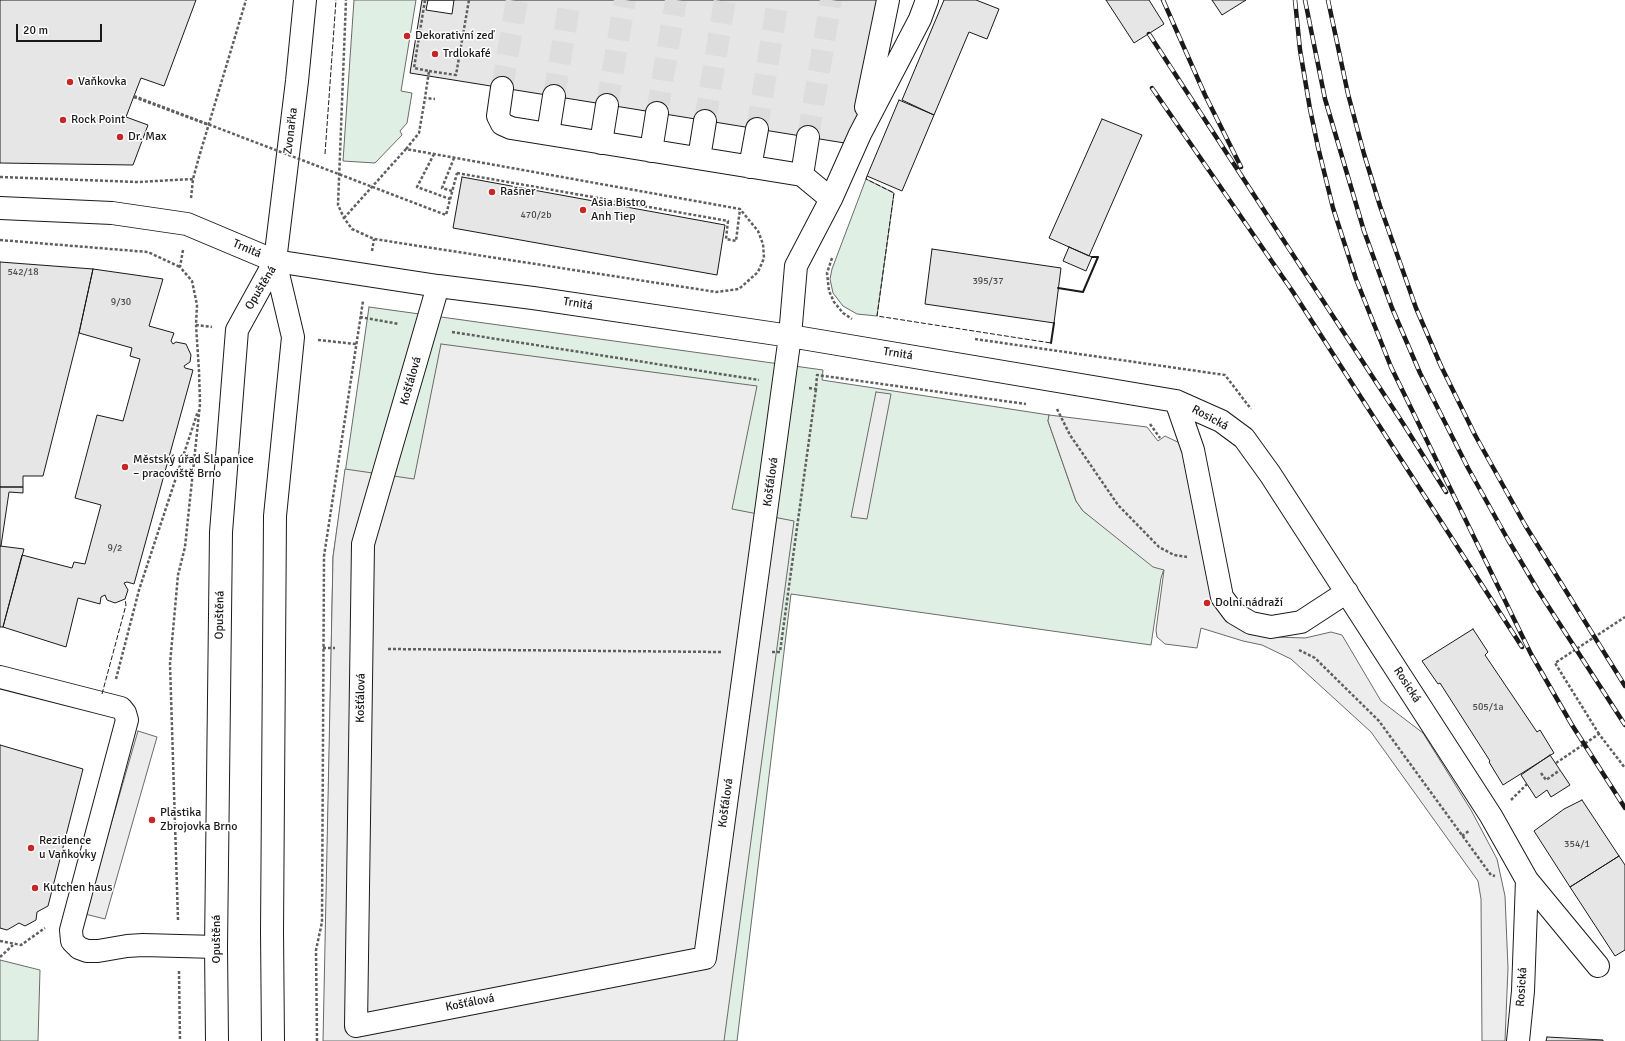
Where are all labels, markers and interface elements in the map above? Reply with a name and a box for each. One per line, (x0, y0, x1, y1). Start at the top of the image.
scale bar (18, 16, 104, 42)
text: 20 m (23, 23, 48, 38)
place label: Dekorativní zeď (415, 29, 495, 43)
marker: Dekorativní zeď (402, 31, 412, 41)
place label: Trdlokafé (443, 47, 491, 61)
marker: Trdlokafé (430, 49, 440, 59)
place label: Vaňkovka (78, 75, 127, 89)
marker: Vaňkovka (65, 77, 75, 87)
street label: Zvonařka (281, 107, 301, 155)
place label: Rock Point (71, 113, 125, 127)
marker: Rock Point (58, 115, 68, 125)
place label: Dr. Max (128, 130, 166, 144)
marker: Dr. Max (115, 132, 125, 142)
place label: Rašner (500, 185, 535, 199)
marker: Rašner (487, 187, 497, 197)
place label: Asia Bistro Anh Tiep (591, 196, 646, 224)
marker: Asia Bistro Anh Tiep (578, 205, 588, 215)
house number: 470/2b (520, 209, 552, 221)
street label: Trnitá (230, 237, 264, 261)
street label: Opuštěná (242, 263, 280, 313)
house number: 542/18 (7, 266, 39, 278)
house number: 395/37 (972, 275, 1004, 287)
street label: Trnitá (562, 295, 594, 313)
house number: 9/30 (111, 296, 131, 308)
street label: Trnitá (882, 345, 914, 363)
street label: Košťálová (397, 355, 425, 407)
street label: Rosická (1189, 402, 1231, 434)
place label: Městský úřad Šlapanice – pracoviště Brno (133, 453, 254, 481)
street label: Košťálová (760, 456, 782, 508)
marker: Městský úřad Šlapanice – pracoviště Brno (120, 462, 130, 472)
house number: 9/2 (107, 542, 123, 554)
street label: Opuštěná (212, 590, 228, 640)
place label: Dolní nádraží (1215, 596, 1283, 610)
marker: Dolní nádraží (1202, 598, 1212, 608)
street label: Rosická (1390, 664, 1424, 706)
street label: Košťálová (353, 673, 369, 723)
house number: 505/1a (1473, 701, 1503, 713)
street label: Košťálová (715, 777, 737, 829)
place label: Plastika Zbrojovka Brno (160, 806, 237, 834)
marker: Plastika Zbrojovka Brno (147, 815, 157, 825)
place label: Rezidence u Vaňkovky (39, 834, 96, 862)
house number: 354/1 (1564, 838, 1590, 850)
marker: Rezidence u Vaňkovky (26, 843, 36, 853)
place label: Kutchen haus (43, 881, 112, 895)
marker: Kutchen haus (30, 883, 40, 893)
street label: Opuštěná (210, 915, 224, 963)
street label: Rosická (1513, 967, 1531, 1007)
street label: Košťálová (444, 991, 496, 1015)

